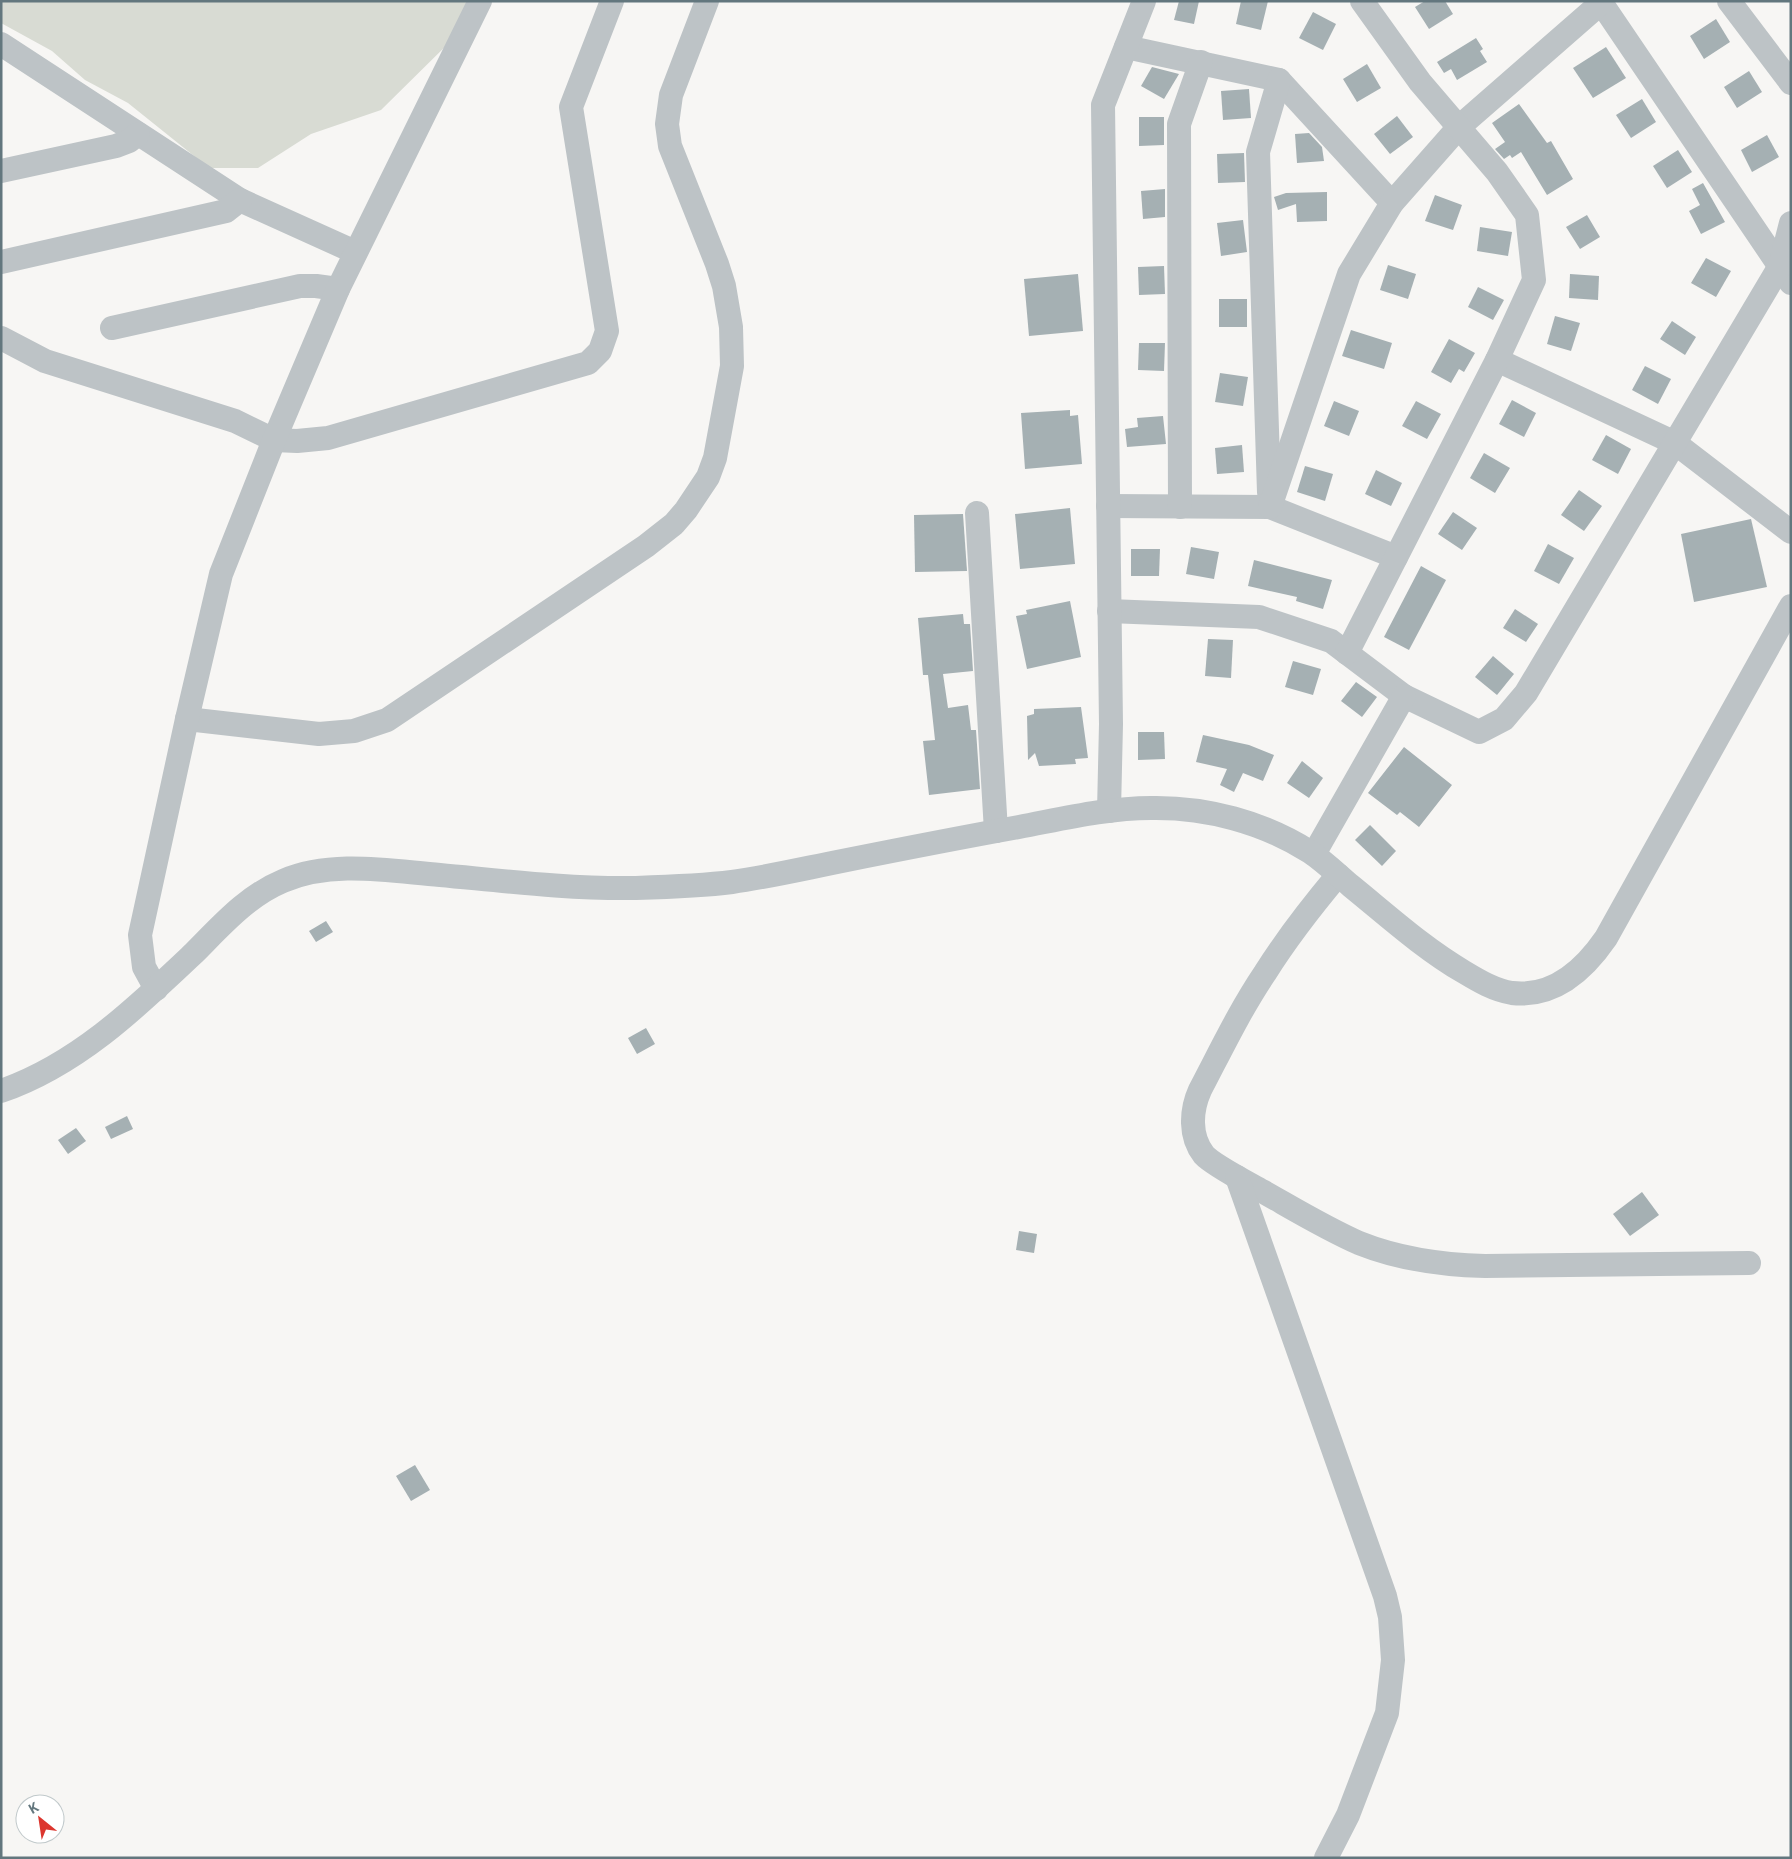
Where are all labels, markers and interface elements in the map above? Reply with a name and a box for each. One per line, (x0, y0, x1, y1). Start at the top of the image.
north arrow (15, 1794, 65, 1844)
text: K (25, 1798, 41, 1817)

